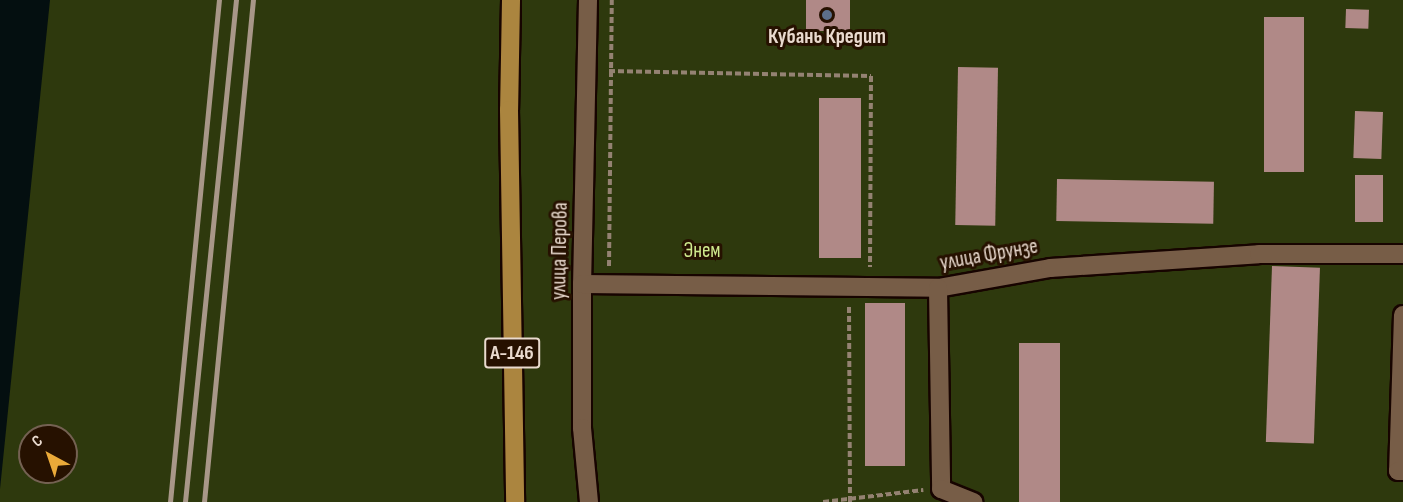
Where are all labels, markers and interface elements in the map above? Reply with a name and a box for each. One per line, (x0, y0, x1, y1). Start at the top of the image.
marker: Кубань Кредит (820, 8, 834, 22)
place label: Кубань Кредит (768, 24, 886, 50)
street label: улица Перова (547, 202, 573, 300)
street label: улица Фрунзе (938, 234, 1040, 276)
park label: Энем (683, 238, 721, 264)
road number: А-146 (484, 336, 540, 370)
north arrow (18, 424, 78, 484)
text: С (28, 431, 47, 451)

